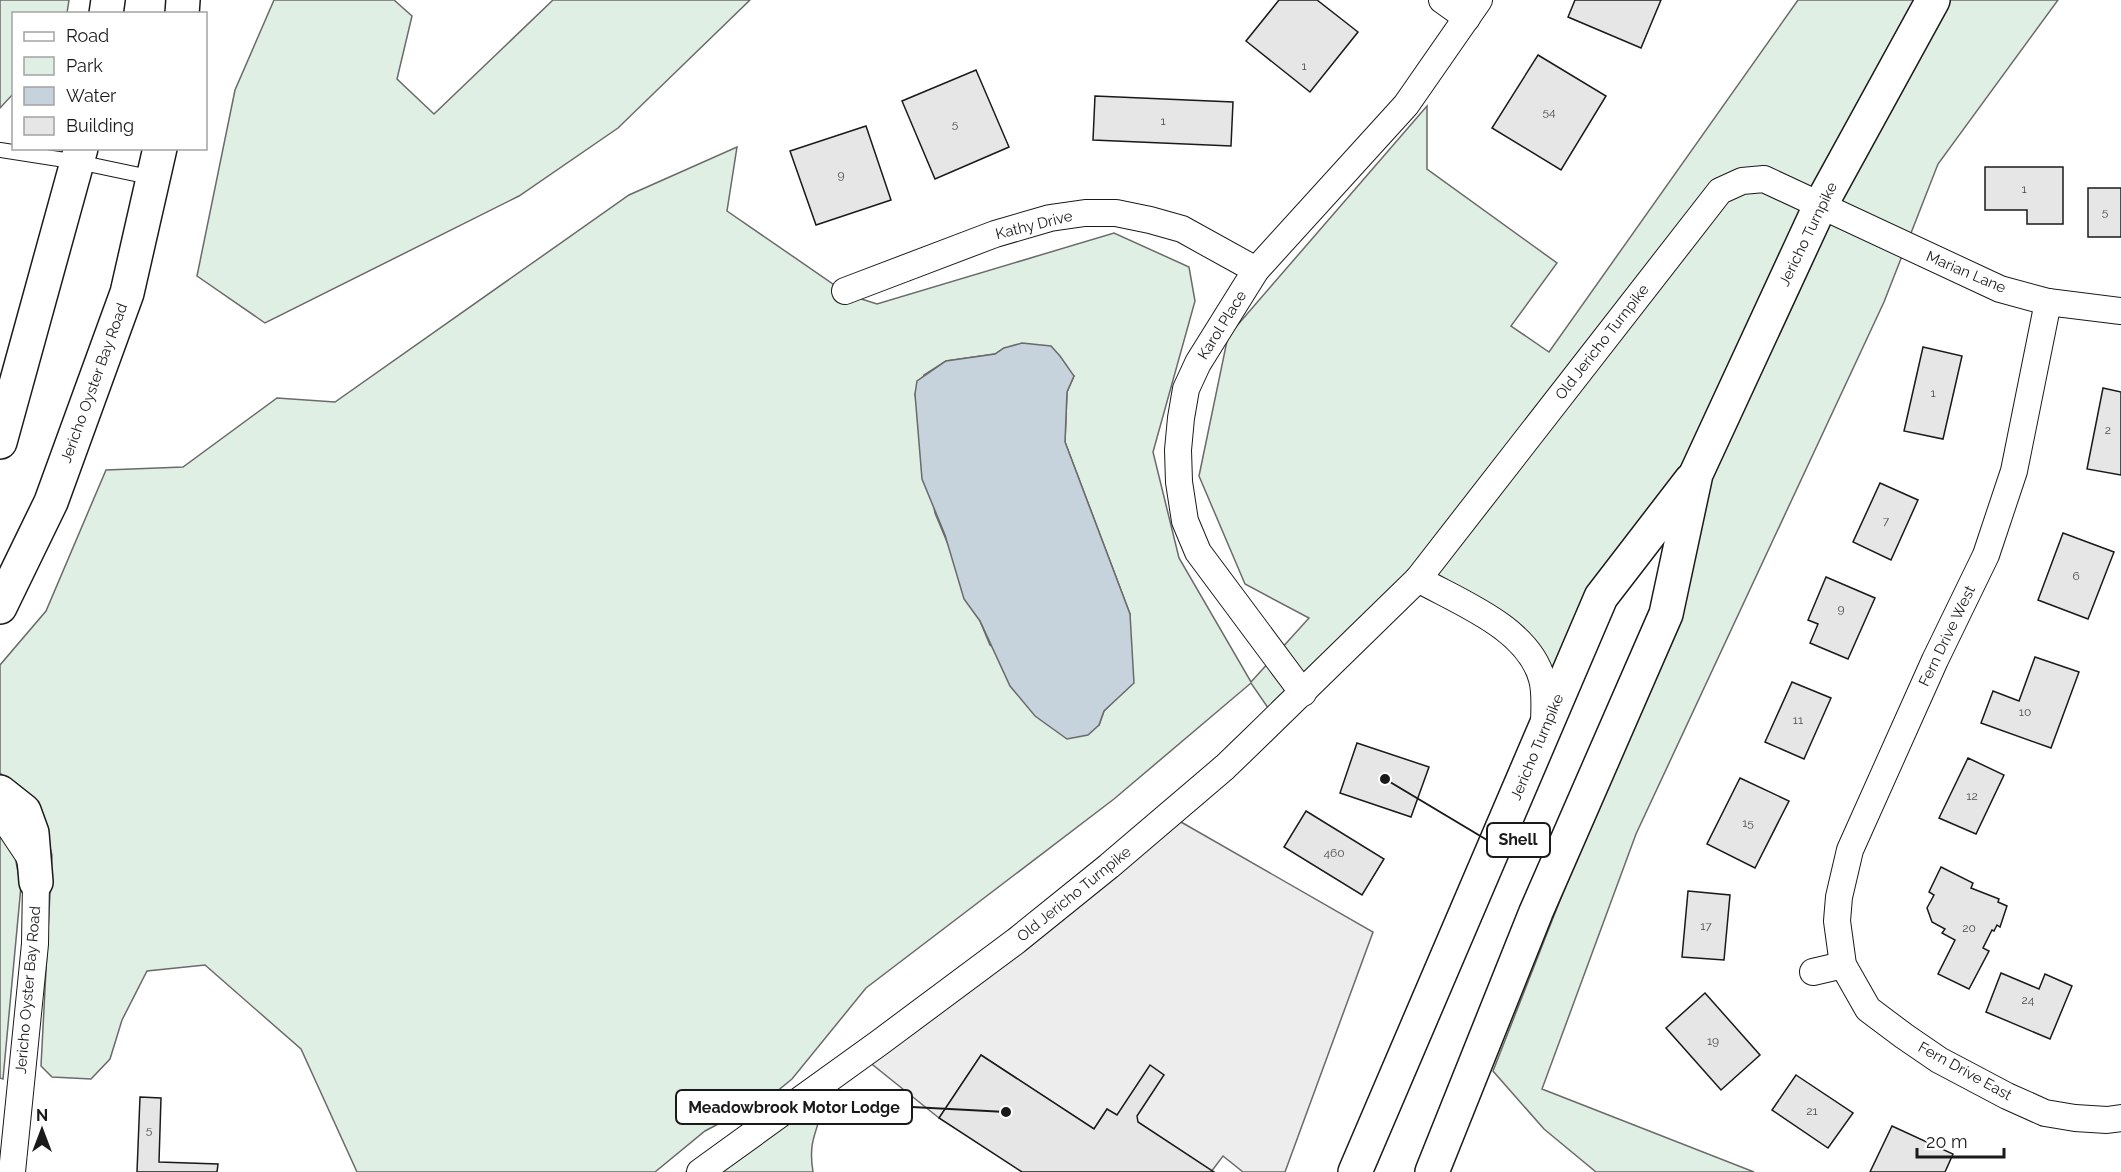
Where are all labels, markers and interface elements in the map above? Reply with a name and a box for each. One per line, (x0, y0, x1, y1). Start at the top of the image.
legend (12, 12, 207, 150)
text: Road (66, 25, 109, 46)
text: Park (66, 55, 103, 76)
house number: 1 (1301, 59, 1307, 73)
text: Water (66, 85, 117, 106)
house number: 54 (1542, 105, 1556, 119)
house number: 1 (1160, 114, 1166, 128)
text: Building (66, 115, 134, 136)
house number: 5 (952, 117, 959, 131)
house number: 9 (837, 168, 845, 182)
street label: Jericho Turnpike (1775, 179, 1841, 289)
house number: 1 (2021, 182, 2027, 196)
house number: 5 (2102, 205, 2109, 219)
street label: Kathy Drive (994, 207, 1075, 243)
street label: Marian Lane (1923, 247, 2009, 297)
street label: Old Jericho Turnpike (1551, 281, 1653, 403)
street label: Karol Place (1194, 287, 1250, 363)
street label: Jericho Oyster Bay Road (57, 301, 131, 465)
house number: 1 (1930, 386, 1936, 400)
house number: 2 (2105, 423, 2111, 437)
house number: 7 (1883, 514, 1890, 528)
house number: 6 (2072, 569, 2080, 583)
street label: Fern Drive West (1915, 583, 1979, 689)
house number: 9 (1837, 602, 1845, 616)
street label: Jericho Turnpike (1507, 691, 1568, 803)
house number: 10 (2019, 705, 2031, 719)
house number: 11 (1793, 713, 1803, 727)
house number: 12 (1966, 789, 1978, 803)
house number: 15 (1742, 816, 1754, 830)
callout: Shell (1487, 823, 1550, 857)
text: Shell (1498, 830, 1539, 849)
street label: Old Jericho Turnpike (1013, 842, 1135, 946)
house number: 460 (1323, 846, 1345, 860)
street label: Jericho Oyster Bay Road (12, 905, 44, 1075)
house number: 17 (1700, 919, 1712, 933)
house number: 20 (1962, 921, 1976, 935)
house number: 24 (2022, 993, 2035, 1007)
house number: 19 (1707, 1034, 1719, 1048)
street label: Fern Drive East (1915, 1038, 2015, 1104)
callout: Meadowbrook Motor Lodge (676, 1090, 912, 1124)
text: Meadowbrook Motor Lodge (688, 1098, 900, 1117)
north arrow (12, 1100, 72, 1160)
house number: 21 (1806, 1104, 1818, 1118)
text: N (36, 1106, 48, 1125)
scale bar (1917, 1121, 2004, 1159)
house number: 5 (146, 1123, 153, 1137)
text: 20 m (1926, 1131, 1968, 1152)

